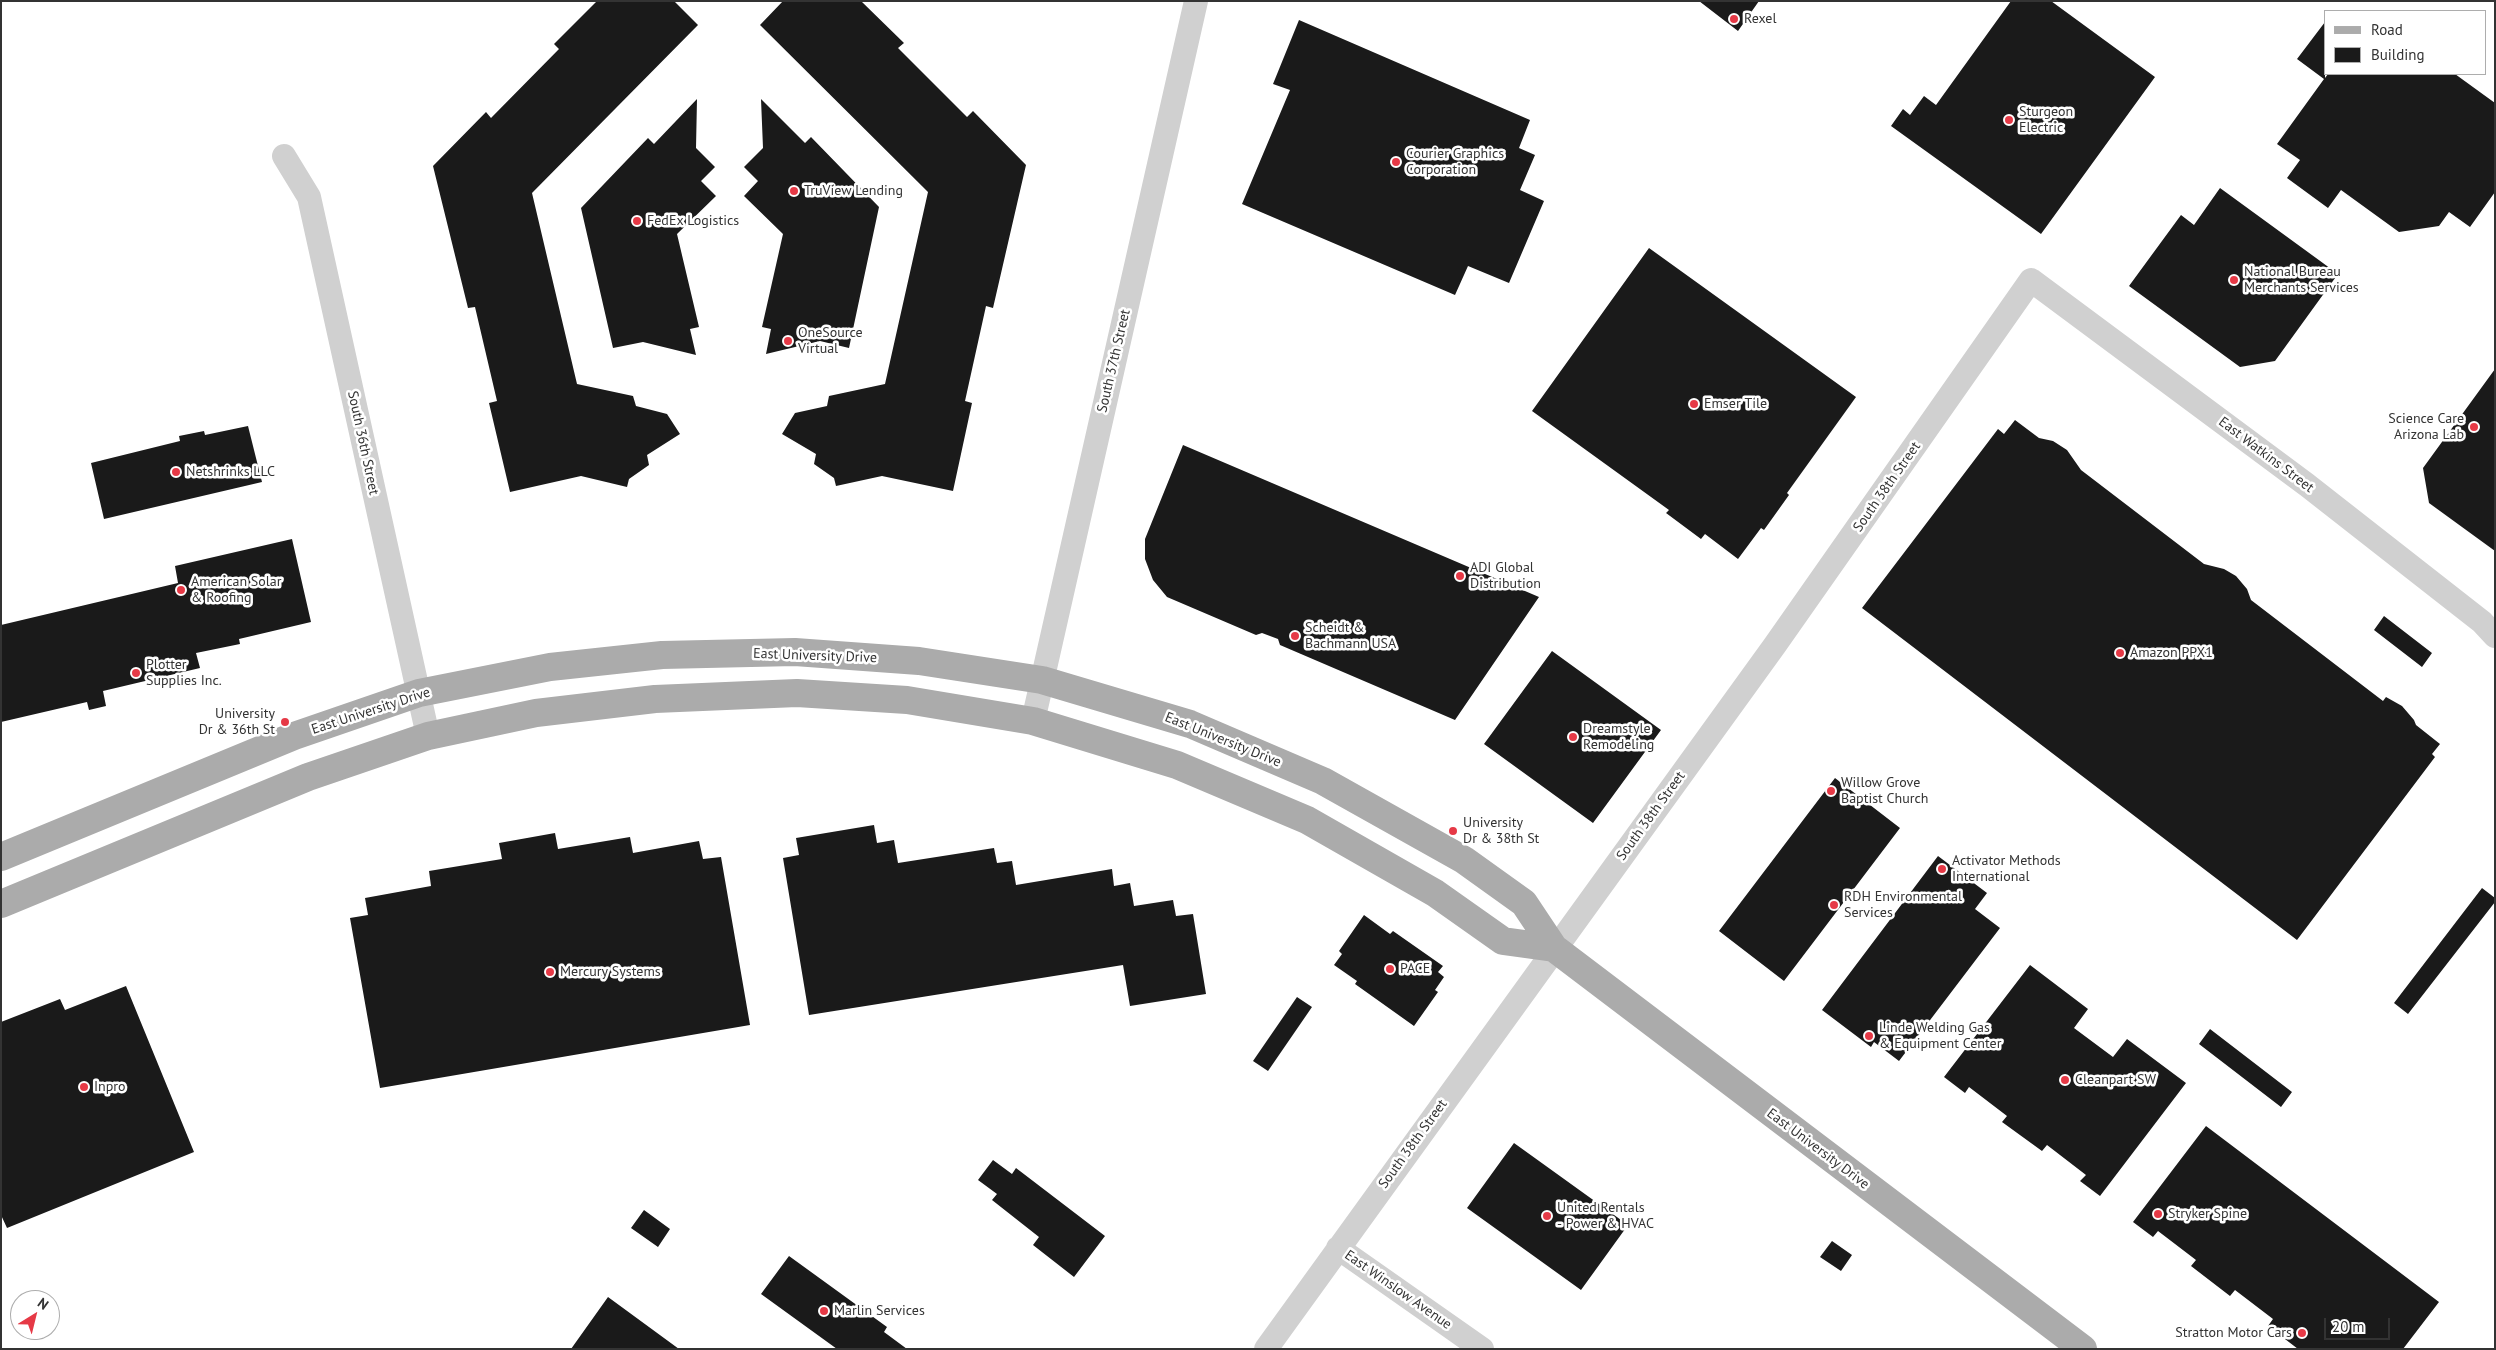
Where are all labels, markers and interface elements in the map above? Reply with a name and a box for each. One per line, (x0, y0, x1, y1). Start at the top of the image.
legend (2324, 10, 2486, 75)
place label: Rexel (1744, 11, 1777, 27)
marker: Rexel (1728, 13, 1740, 25)
text: Road (2371, 20, 2403, 39)
text: Building (2371, 45, 2425, 64)
place label: Sturgeon Electric (2019, 104, 2073, 136)
marker: Sturgeon Electric (2003, 114, 2015, 126)
place label: Courier Graphics Corporation (1406, 146, 1504, 178)
marker: Courier Graphics Corporation (1390, 156, 1402, 168)
place label: TruView Lending (804, 183, 903, 199)
marker: TruView Lending (788, 185, 800, 197)
place label: FedEx Logistics (647, 213, 739, 229)
marker: FedEx Logistics (631, 215, 643, 227)
place label: National Bureau Merchants Services (2244, 264, 2359, 296)
marker: National Bureau Merchants Services (2228, 274, 2240, 286)
street label: South 37th Street (1094, 308, 1134, 414)
place label: OneSource Virtual (798, 325, 863, 358)
marker: OneSource Virtual (782, 335, 794, 347)
street label: South 36th Street (344, 390, 382, 496)
place label: Emser Tile (1704, 396, 1767, 412)
marker: Emser Tile (1688, 398, 1700, 410)
place label: Science Care Arizona Lab (2388, 411, 2464, 444)
street label: East Watkins Street (2215, 414, 2317, 496)
marker: Science Care Arizona Lab (2468, 421, 2480, 433)
street label: South 38th Street (1850, 439, 1924, 535)
place label: Netshrinks LLC (186, 464, 275, 480)
marker: Netshrinks LLC (170, 466, 182, 478)
place label: ADI Global Distribution (1470, 560, 1541, 592)
marker: ADI Global Distribution (1454, 570, 1466, 582)
place label: American Solar & Roofing (191, 574, 282, 606)
marker: American Solar & Roofing (175, 584, 187, 596)
place label: Scheidt & Bachmann USA (1305, 620, 1396, 652)
marker: Scheidt & Bachmann USA (1289, 630, 1301, 642)
street label: East University Drive (753, 645, 877, 667)
place label: Amazon PPX1 (2130, 645, 2213, 661)
marker: Amazon PPX1 (2114, 647, 2126, 659)
place label: Plotter Supplies Inc. (146, 657, 222, 690)
marker: Plotter Supplies Inc. (130, 667, 142, 679)
street label: East University Drive (310, 684, 432, 738)
place label: University Dr & 36th St (199, 706, 275, 739)
street label: East University Drive (1162, 709, 1284, 771)
marker: University Dr & 36th St (279, 716, 291, 728)
place label: Dreamstyle Remodeling (1583, 721, 1654, 754)
marker: Dreamstyle Remodeling (1567, 731, 1579, 743)
street label: South 38th Street (1613, 768, 1689, 864)
place label: Willow Grove Baptist Church (1841, 775, 1928, 808)
marker: Willow Grove Baptist Church (1825, 785, 1837, 797)
place label: University Dr & 38th St (1463, 815, 1539, 848)
marker: University Dr & 38th St (1447, 825, 1459, 837)
place label: Activator Methods International (1952, 853, 2061, 886)
marker: Activator Methods International (1936, 863, 1948, 875)
place label: RDH Environmental Services (1844, 889, 1962, 922)
marker: RDH Environmental Services (1828, 899, 1840, 911)
place label: PACE (1400, 961, 1430, 977)
marker: PACE (1384, 963, 1396, 975)
place label: Mercury Systems (560, 964, 661, 980)
marker: Mercury Systems (544, 966, 556, 978)
place label: Linde Welding Gas & Equipment Center (1879, 1020, 2001, 1052)
marker: Linde Welding Gas & Equipment Center (1863, 1030, 1875, 1042)
place label: Cleanpart SW (2075, 1072, 2156, 1088)
marker: Cleanpart SW (2059, 1074, 2071, 1086)
place label: Inpro (94, 1079, 126, 1095)
marker: Inpro (78, 1081, 90, 1093)
street label: South 38th Street (1375, 1096, 1451, 1192)
street label: East University Drive (1763, 1105, 1873, 1193)
place label: United Rentals - Power & HVAC (1557, 1200, 1654, 1232)
place label: Stryker Spine (2168, 1206, 2247, 1222)
marker: Stryker Spine (2152, 1208, 2164, 1220)
marker: United Rentals - Power & HVAC (1541, 1210, 1553, 1222)
street label: East Winslow Avenue (1341, 1247, 1455, 1333)
north arrow (10, 1290, 60, 1340)
text: N (34, 1294, 52, 1314)
place label: Marlin Services (834, 1303, 925, 1319)
marker: Marlin Services (818, 1305, 830, 1317)
scale bar (2326, 1308, 2392, 1340)
text: 20 m (2332, 1317, 2365, 1336)
place label: Stratton Motor Cars (2175, 1325, 2292, 1341)
marker: Stratton Motor Cars (2296, 1327, 2308, 1339)

